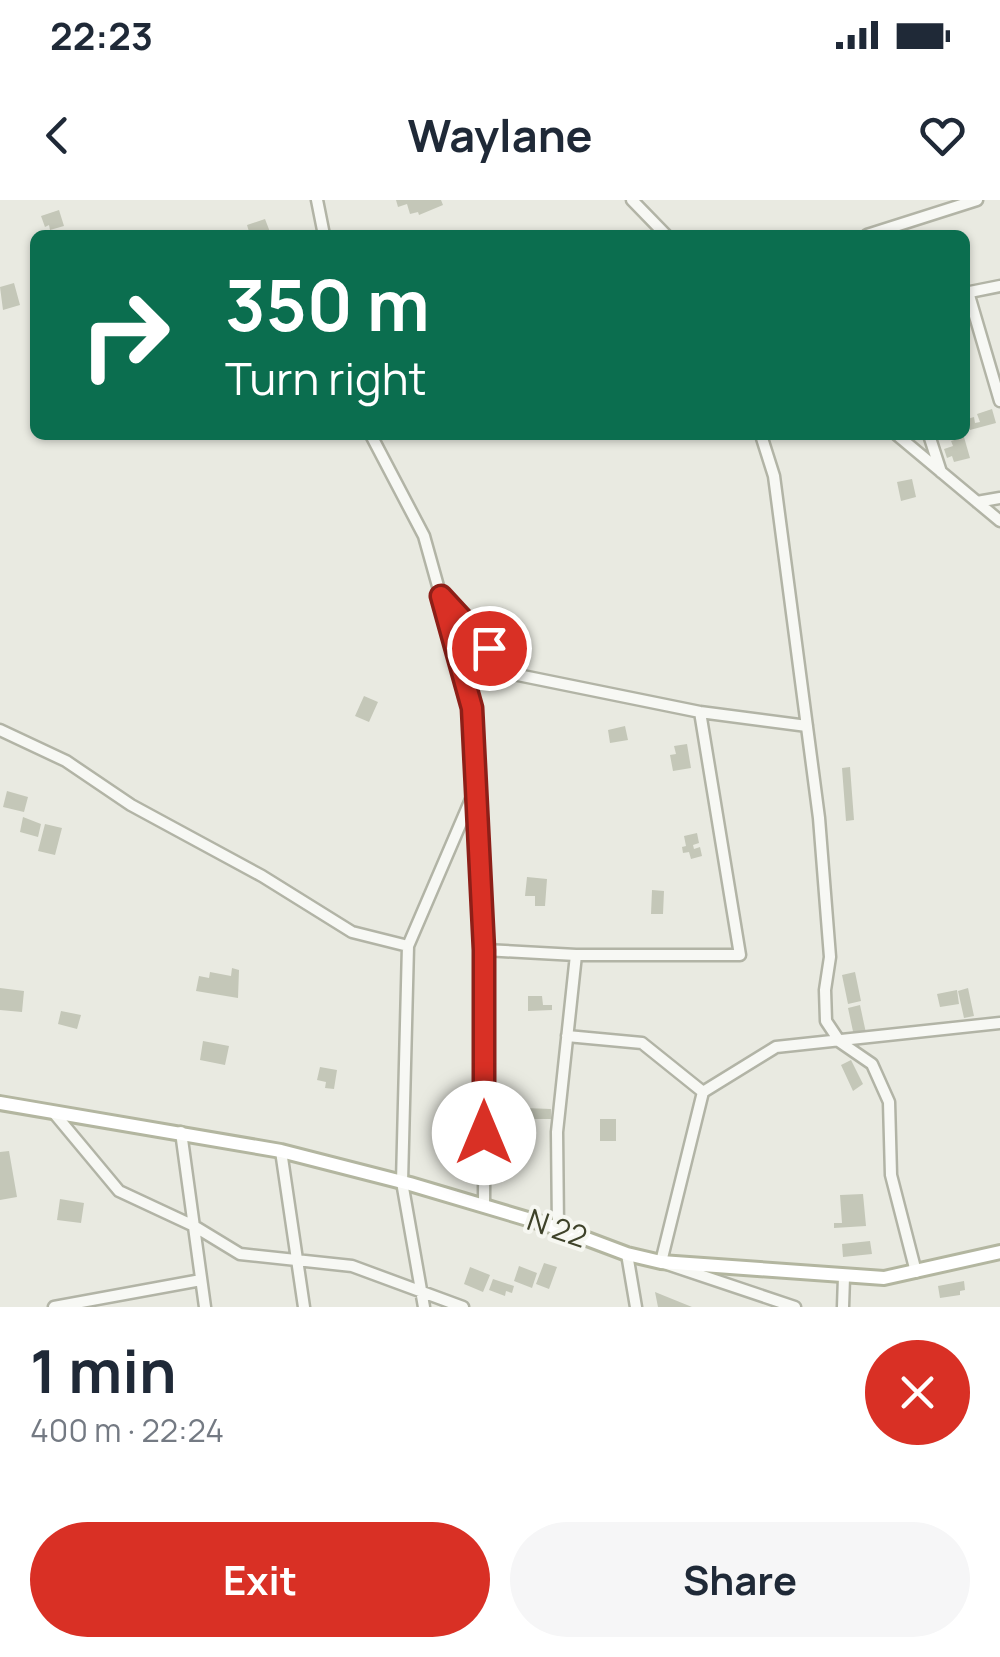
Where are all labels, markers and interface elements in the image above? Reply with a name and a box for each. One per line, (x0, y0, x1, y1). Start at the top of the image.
text: 22:23 (50, 9, 153, 61)
text: Waylane (407, 104, 593, 166)
icon: back (30, 108, 85, 163)
icon: heart (915, 108, 970, 163)
text: 350 m (225, 256, 430, 352)
icon: right (60, 270, 190, 400)
text: Turn right (225, 347, 426, 409)
pin (447, 606, 532, 691)
icon: arrive (462, 621, 517, 676)
position arrow (432, 1081, 536, 1185)
street label: N 22 (522, 1198, 593, 1257)
text: 1 min (30, 1329, 177, 1411)
button: close (865, 1340, 970, 1445)
text: 400 m · 22:24 (30, 1408, 224, 1452)
button: Exit (30, 1522, 490, 1637)
button: Share (510, 1522, 970, 1637)

